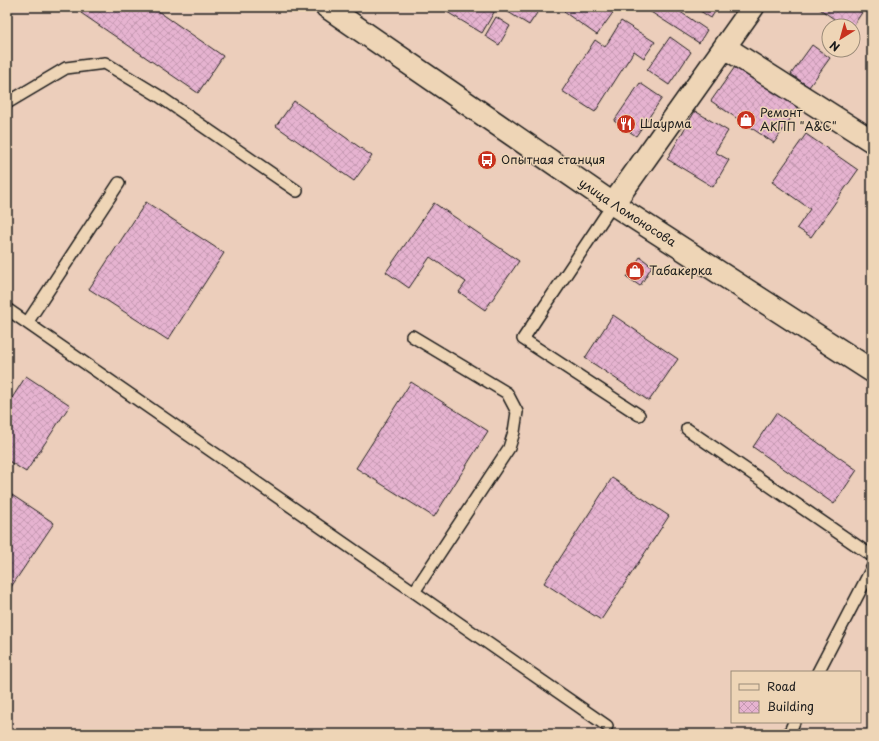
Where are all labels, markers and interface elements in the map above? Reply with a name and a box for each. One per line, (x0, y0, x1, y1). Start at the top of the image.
north arrow (821, 18, 861, 58)
text: N (826, 37, 843, 56)
place label: Ремонт АКПП "A&C" (760, 103, 837, 135)
shop icon: Ремонт АКПП "A&C" (735, 109, 757, 131)
restaurant icon: Шаурма (615, 113, 637, 135)
place label: Шаурма (640, 114, 692, 132)
bus stop icon: Опытная станция (476, 149, 498, 171)
place label: Опытная станция (501, 150, 605, 168)
street label: улица Ломоносова (576, 173, 680, 251)
shop icon: Табакерка (624, 260, 646, 282)
place label: Табакерка (649, 261, 713, 279)
legend (731, 671, 861, 723)
text: Road (767, 677, 796, 695)
text: Building (767, 697, 814, 715)

